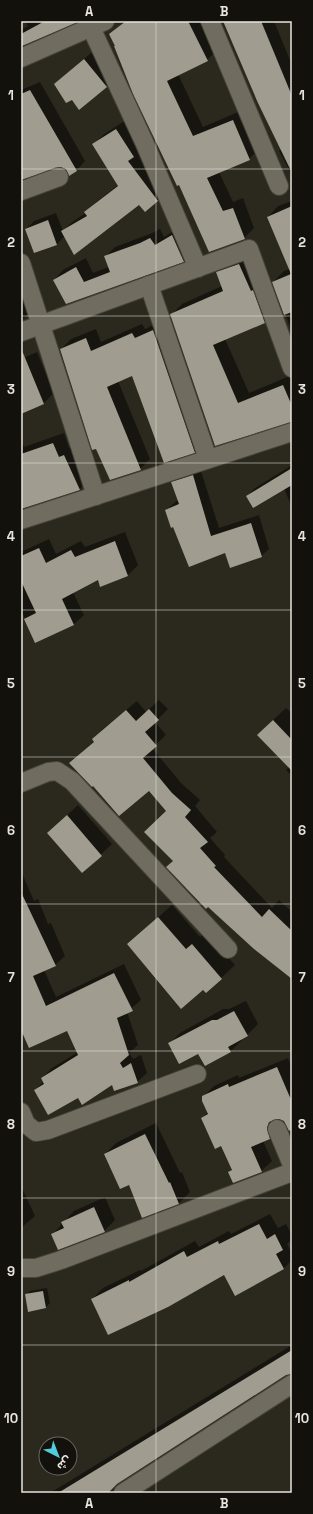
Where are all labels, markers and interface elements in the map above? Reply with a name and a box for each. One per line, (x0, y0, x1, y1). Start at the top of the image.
text: A (85, 3, 94, 20)
text: B (220, 3, 229, 20)
text: 1 (8, 87, 14, 104)
text: 1 (299, 87, 305, 104)
text: 2 (7, 234, 15, 251)
text: 2 (298, 234, 306, 251)
text: 3 (7, 381, 15, 398)
text: 3 (298, 381, 306, 398)
text: 4 (7, 528, 15, 545)
text: 4 (298, 528, 306, 545)
text: 5 (7, 675, 15, 692)
text: 5 (298, 675, 306, 692)
text: 6 (7, 822, 15, 839)
text: 6 (298, 822, 306, 839)
text: 7 (7, 969, 15, 986)
text: 7 (298, 969, 306, 986)
text: 8 (7, 1116, 15, 1133)
text: 8 (298, 1116, 306, 1133)
text: 9 (7, 1263, 15, 1280)
text: 9 (298, 1263, 306, 1280)
text: 10 (4, 1410, 18, 1427)
text: 10 (295, 1410, 309, 1427)
north arrow (38, 1436, 78, 1476)
text: ش (54, 1453, 75, 1474)
text: A (85, 1495, 94, 1512)
text: B (220, 1495, 229, 1512)

